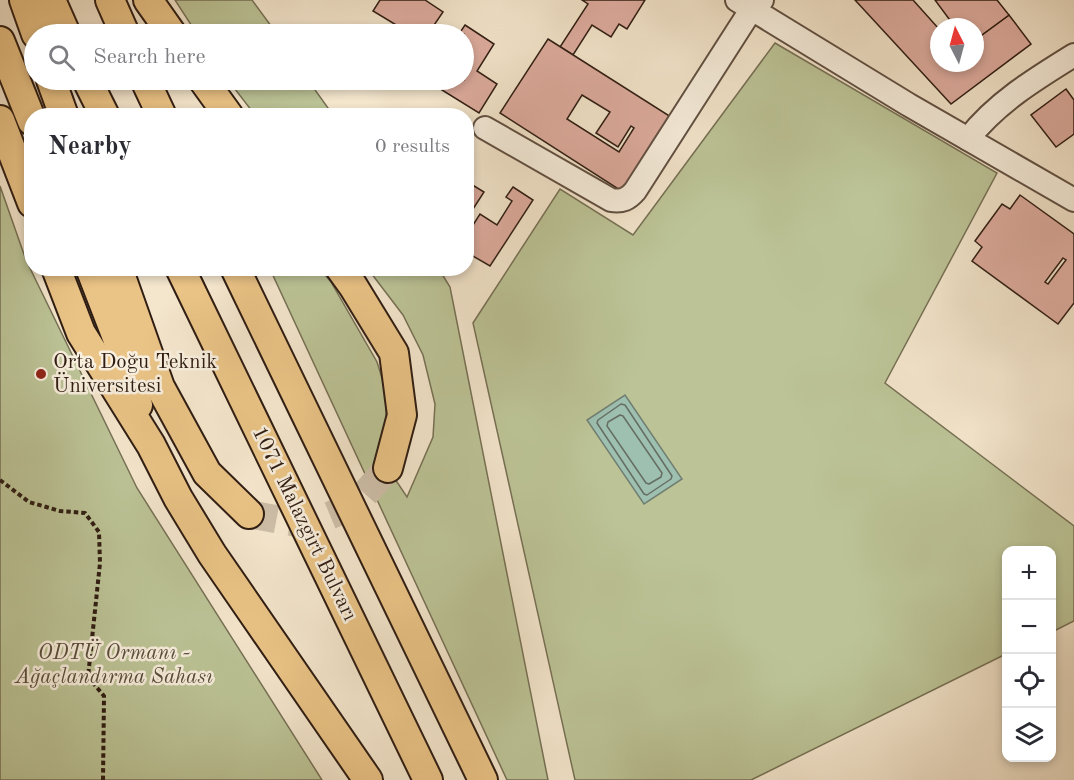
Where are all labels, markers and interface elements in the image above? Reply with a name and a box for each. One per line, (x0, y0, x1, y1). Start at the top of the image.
north arrow (930, 18, 984, 72)
search box (24, 24, 474, 90)
icon: search (45, 41, 78, 74)
text: Search here (93, 46, 206, 68)
text: Nearby (48, 134, 132, 160)
text: 0 results (375, 137, 450, 157)
place label: Orta Doğu Teknik Üniversitesi (53, 352, 217, 397)
marker: Orta Doğu Teknik Üniversitesi (34, 367, 48, 381)
street label: 1071 Malazgirt Bulvarı (248, 424, 360, 624)
map controls (1002, 546, 1056, 762)
button: + (1002, 546, 1056, 600)
button: − (1002, 600, 1056, 654)
park label: ODTÜ Ormanı - Ağaçlandırma Sahası (14, 638, 213, 688)
button: locate (1002, 654, 1056, 708)
button: layers (1002, 708, 1056, 762)

